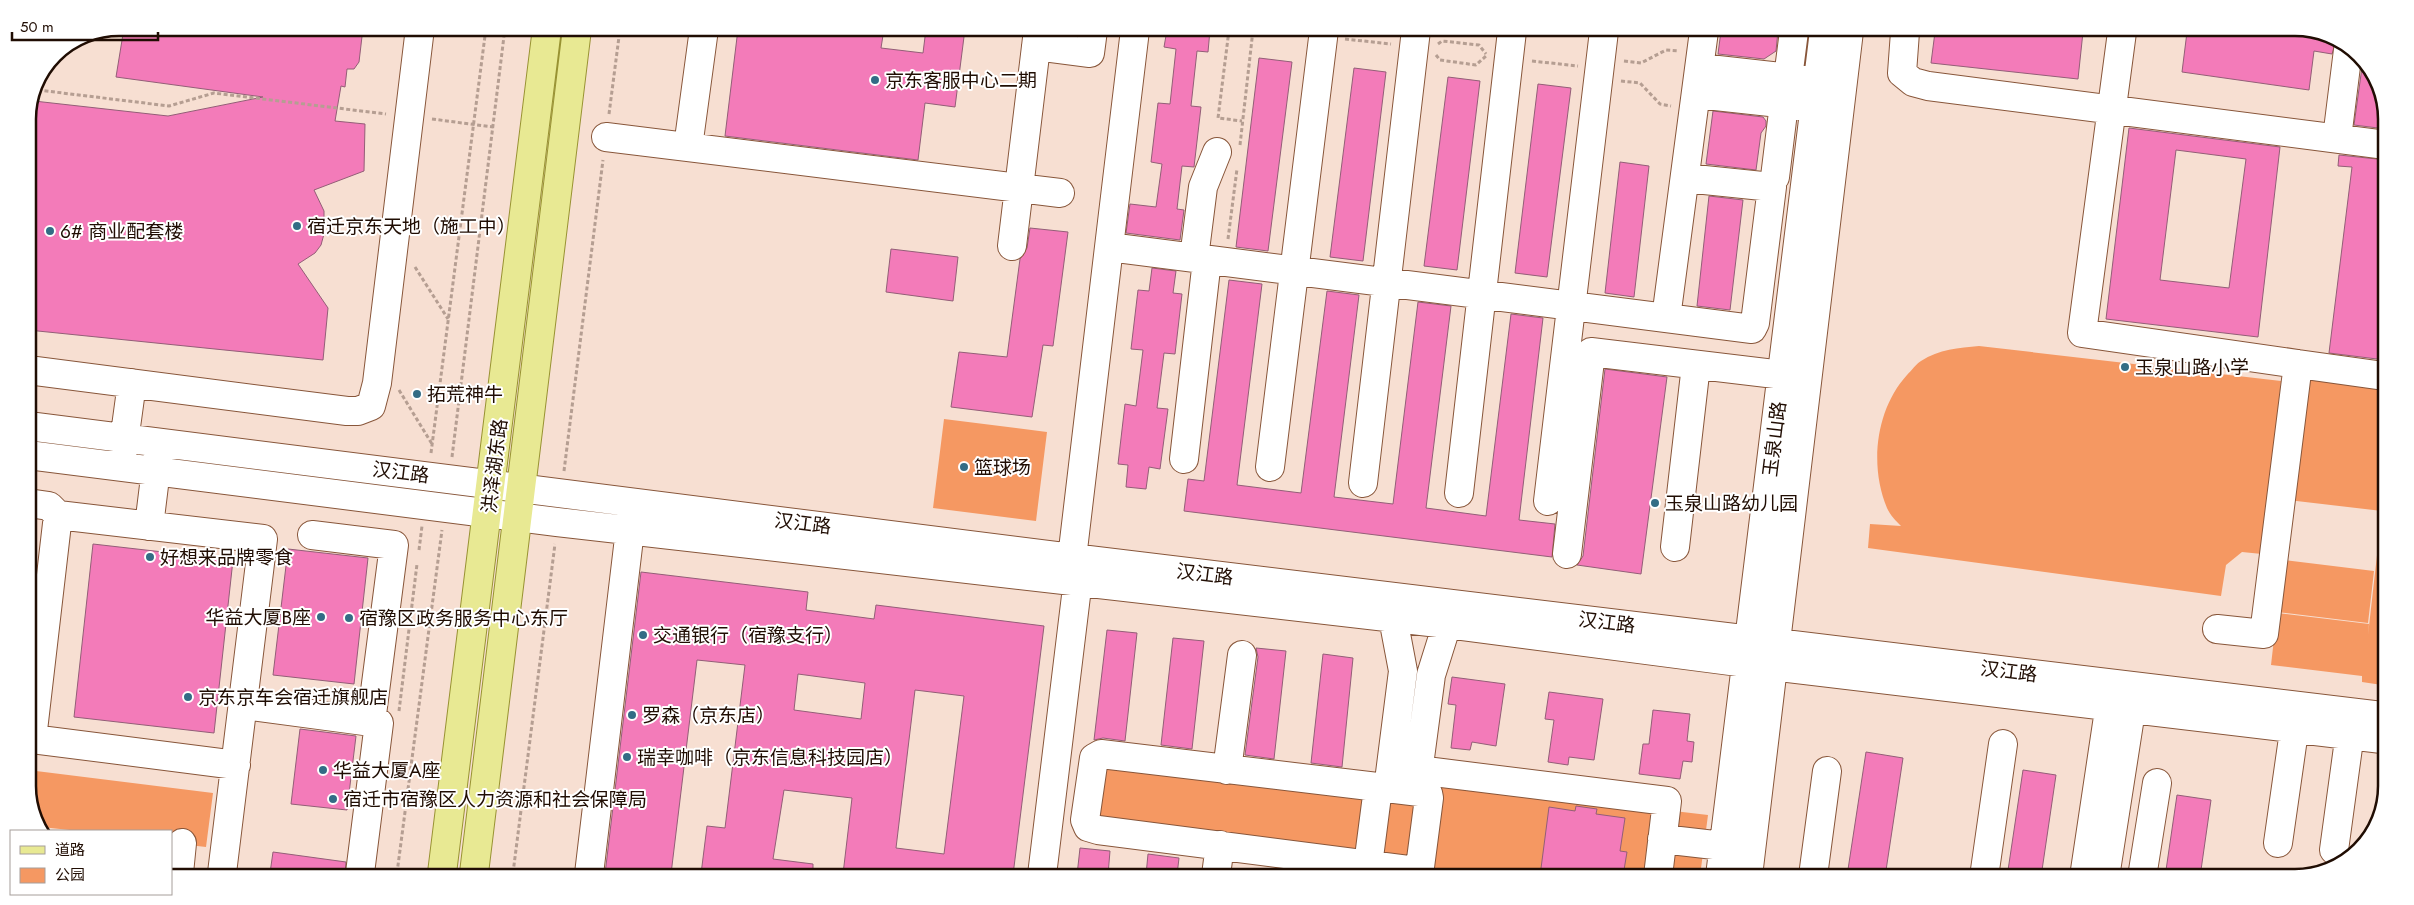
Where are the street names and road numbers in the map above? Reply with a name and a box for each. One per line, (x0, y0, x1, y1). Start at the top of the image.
street label: 玉泉山路 (1756, 400, 1793, 478)
street label: 洪泽湖东路 (475, 417, 514, 515)
street label: 汉江路 (371, 456, 431, 489)
street label: 汉江路 (773, 507, 833, 540)
street label: 汉江路 (1175, 558, 1235, 591)
street label: 汉江路 (1577, 606, 1637, 639)
street label: 汉江路 (1979, 655, 2039, 688)

